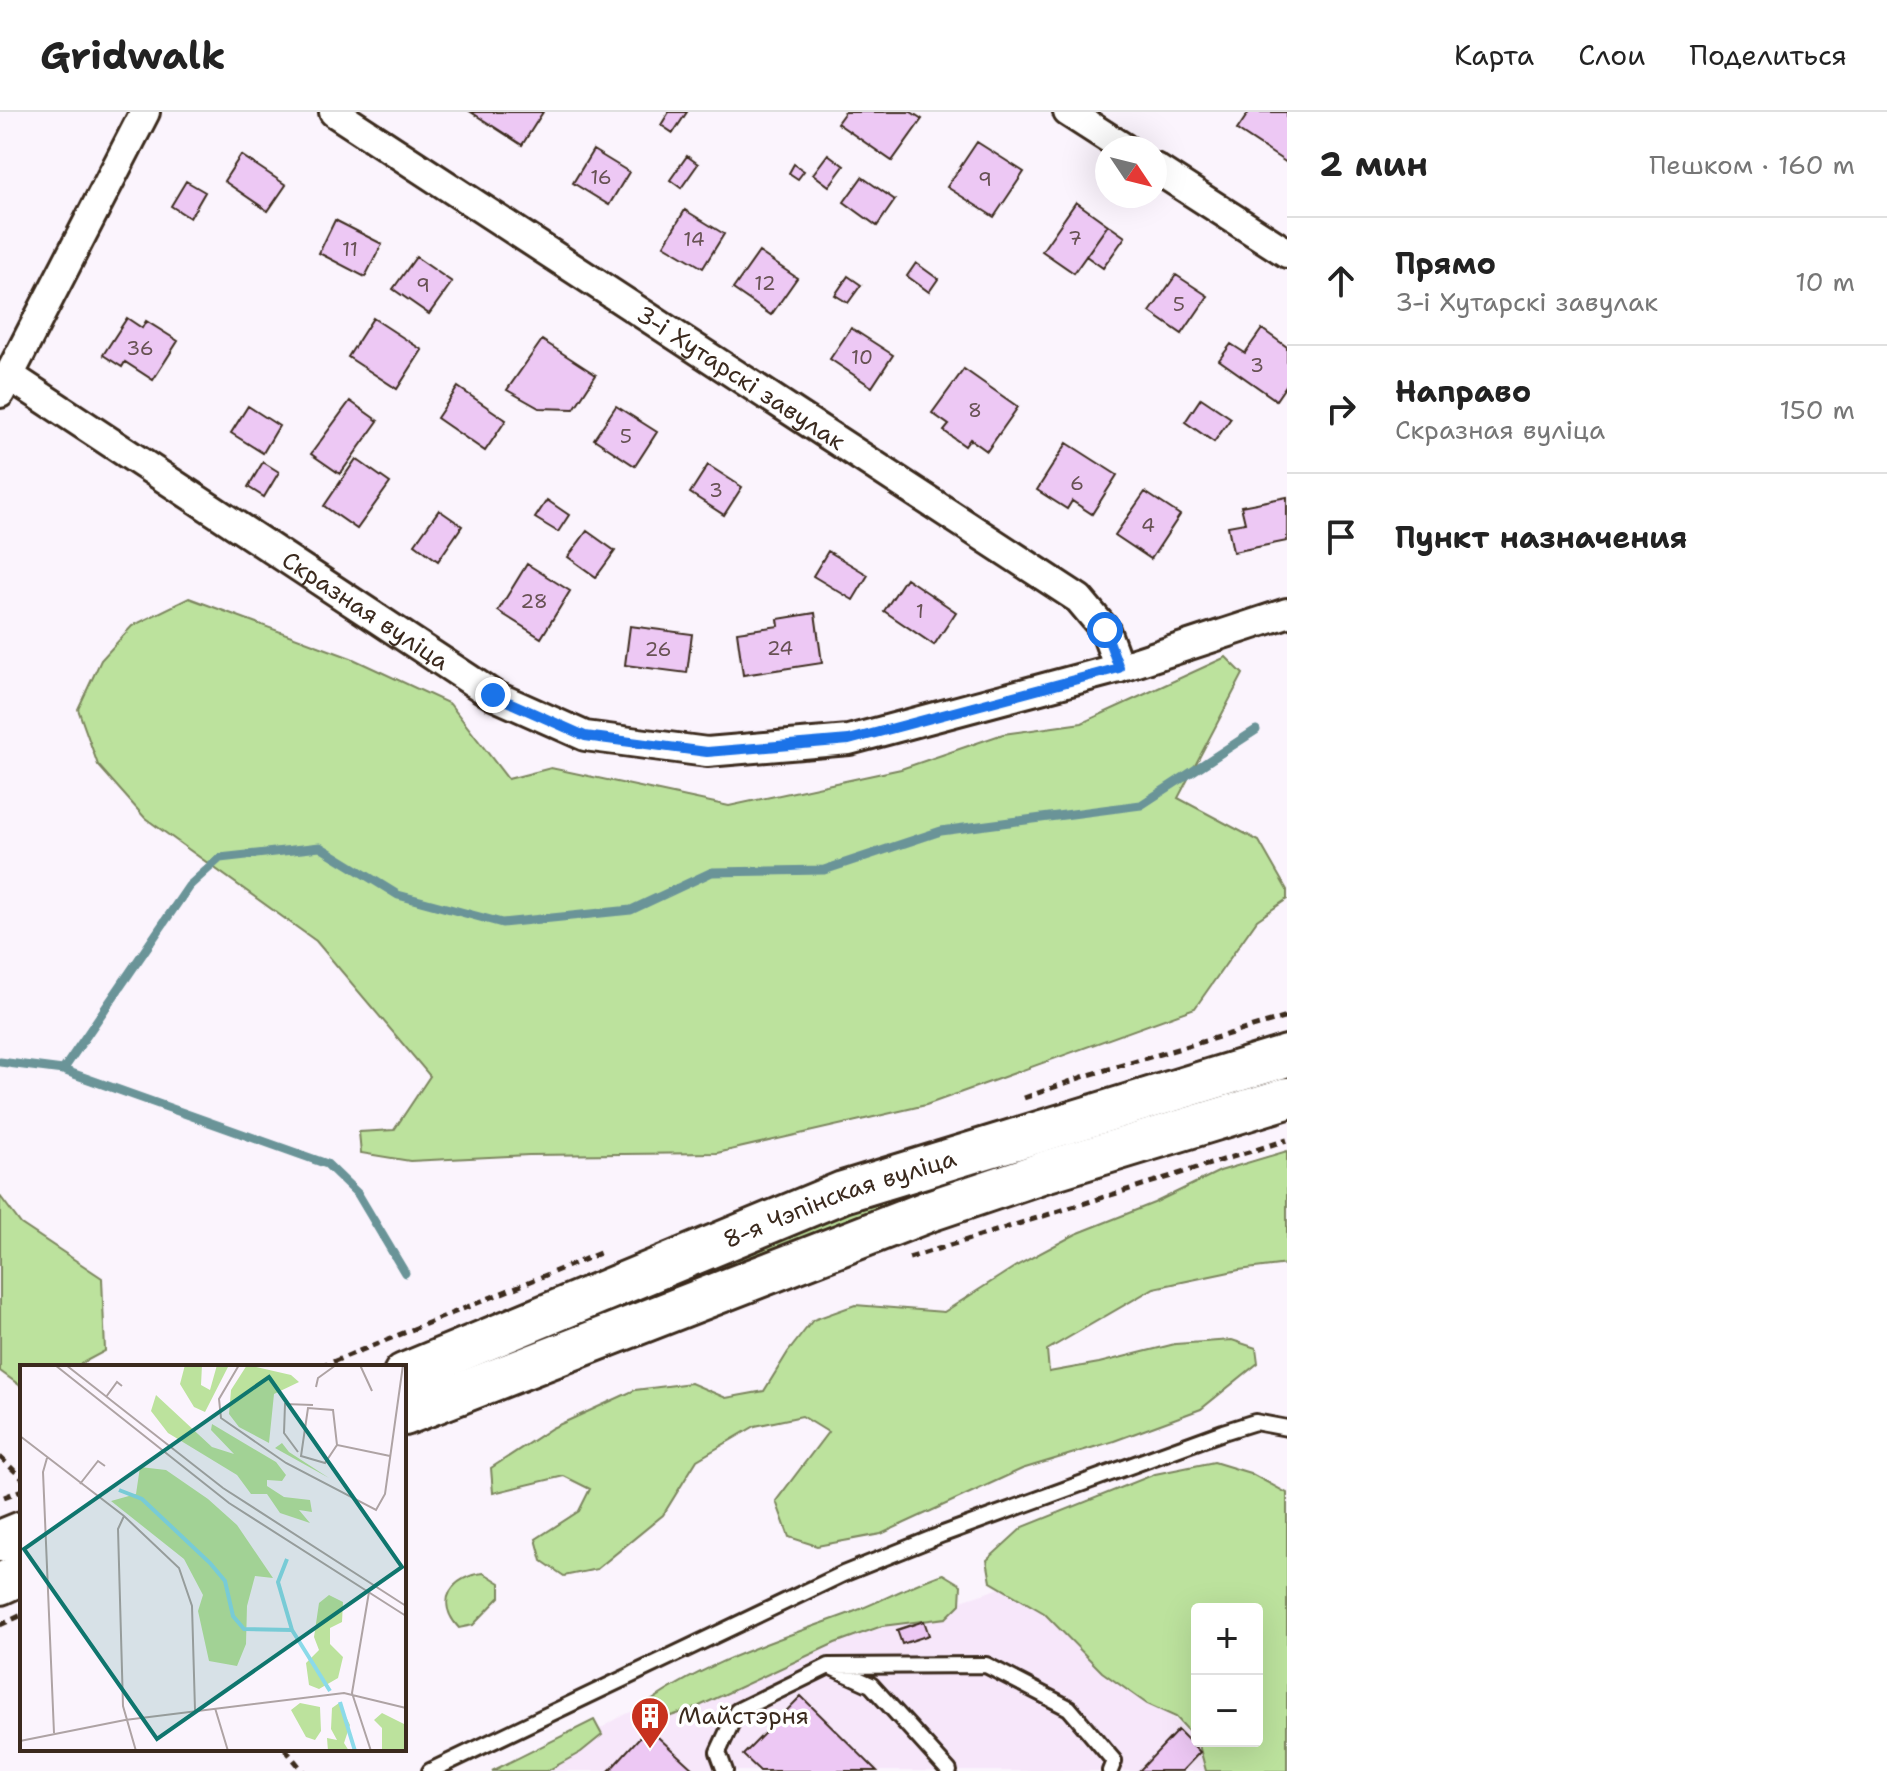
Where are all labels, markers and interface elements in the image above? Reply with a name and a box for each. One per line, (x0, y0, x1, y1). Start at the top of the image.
text: Gridwalk (40, 30, 226, 81)
text: Карта (1454, 36, 1534, 74)
text: Слои (1578, 36, 1645, 74)
text: Поделиться (1689, 36, 1847, 74)
north arrow (1095, 136, 1167, 208)
text: 2 мин (1319, 141, 1428, 187)
text: Пешком · 160 m (1649, 147, 1855, 182)
house number: 16 (590, 164, 612, 190)
house number: 9 (978, 166, 992, 192)
house number: 7 (1068, 225, 1082, 251)
house number: 14 (683, 226, 705, 252)
house number: 11 (342, 236, 358, 262)
text: Прямо (1395, 243, 1496, 284)
icon: ahead (1319, 259, 1363, 303)
text: 10 m (1795, 264, 1855, 299)
house number: 12 (754, 270, 776, 296)
house number: 9 (416, 272, 430, 298)
text: 3-і Хутарскі завулак (1395, 284, 1658, 319)
house number: 5 (1173, 291, 1185, 317)
street label: 3-і Хутарскі завулак (630, 298, 851, 458)
house number: 36 (126, 335, 154, 361)
house number: 10 (851, 344, 873, 370)
house number: 3 (1250, 352, 1264, 378)
text: Направо (1395, 371, 1531, 412)
icon: right (1319, 387, 1363, 431)
text: 150 m (1779, 392, 1855, 427)
house number: 8 (968, 397, 982, 423)
text: Скразная вуліца (1395, 412, 1605, 447)
house number: 5 (620, 423, 632, 449)
house number: 6 (1070, 470, 1084, 496)
house number: 3 (709, 477, 723, 503)
house number: 4 (1141, 512, 1155, 538)
icon: arrive (1319, 515, 1363, 559)
text: Пункт назначения (1395, 517, 1687, 558)
street label: Скразная вуліца (276, 544, 455, 678)
house number: 28 (520, 588, 548, 614)
house number: 1 (916, 598, 924, 624)
route start (1087, 612, 1123, 648)
house number: 24 (767, 635, 793, 661)
house number: 26 (644, 636, 672, 662)
route end (475, 677, 511, 713)
street label: 8-я Чэпінская вуліца (719, 1142, 960, 1256)
inset map (20, 1365, 406, 1751)
map controls (1191, 1603, 1263, 1747)
button: + (1191, 1603, 1263, 1675)
button: − (1191, 1675, 1263, 1747)
building icon: Майстэрня (629, 1695, 671, 1750)
place label: Майстэрня (678, 1700, 809, 1732)

